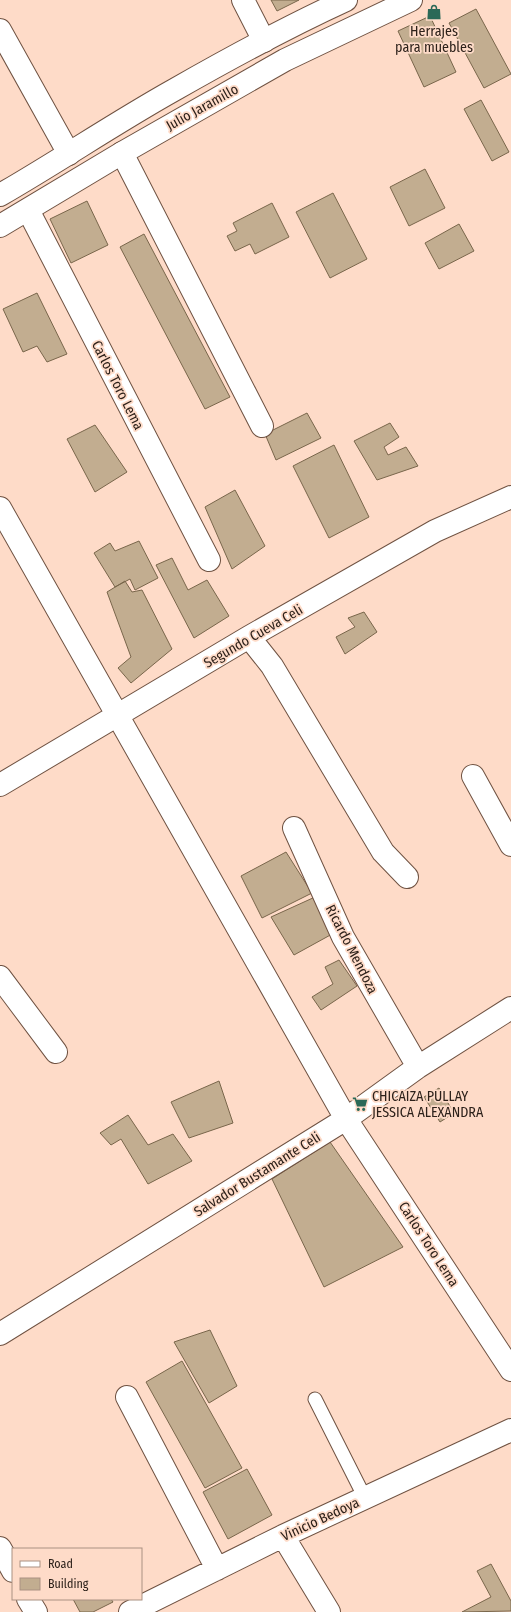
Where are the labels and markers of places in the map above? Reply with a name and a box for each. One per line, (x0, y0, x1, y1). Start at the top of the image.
shop icon: Herrajes para muebles (425, 3, 443, 21)
place label: Herrajes para muebles (395, 23, 473, 56)
place label: CHICAIZA PULLAY JESSICA ALEXANDRA (372, 1088, 484, 1121)
supermarket icon: CHICAIZA PULLAY JESSICA ALEXANDRA (351, 1095, 369, 1113)

